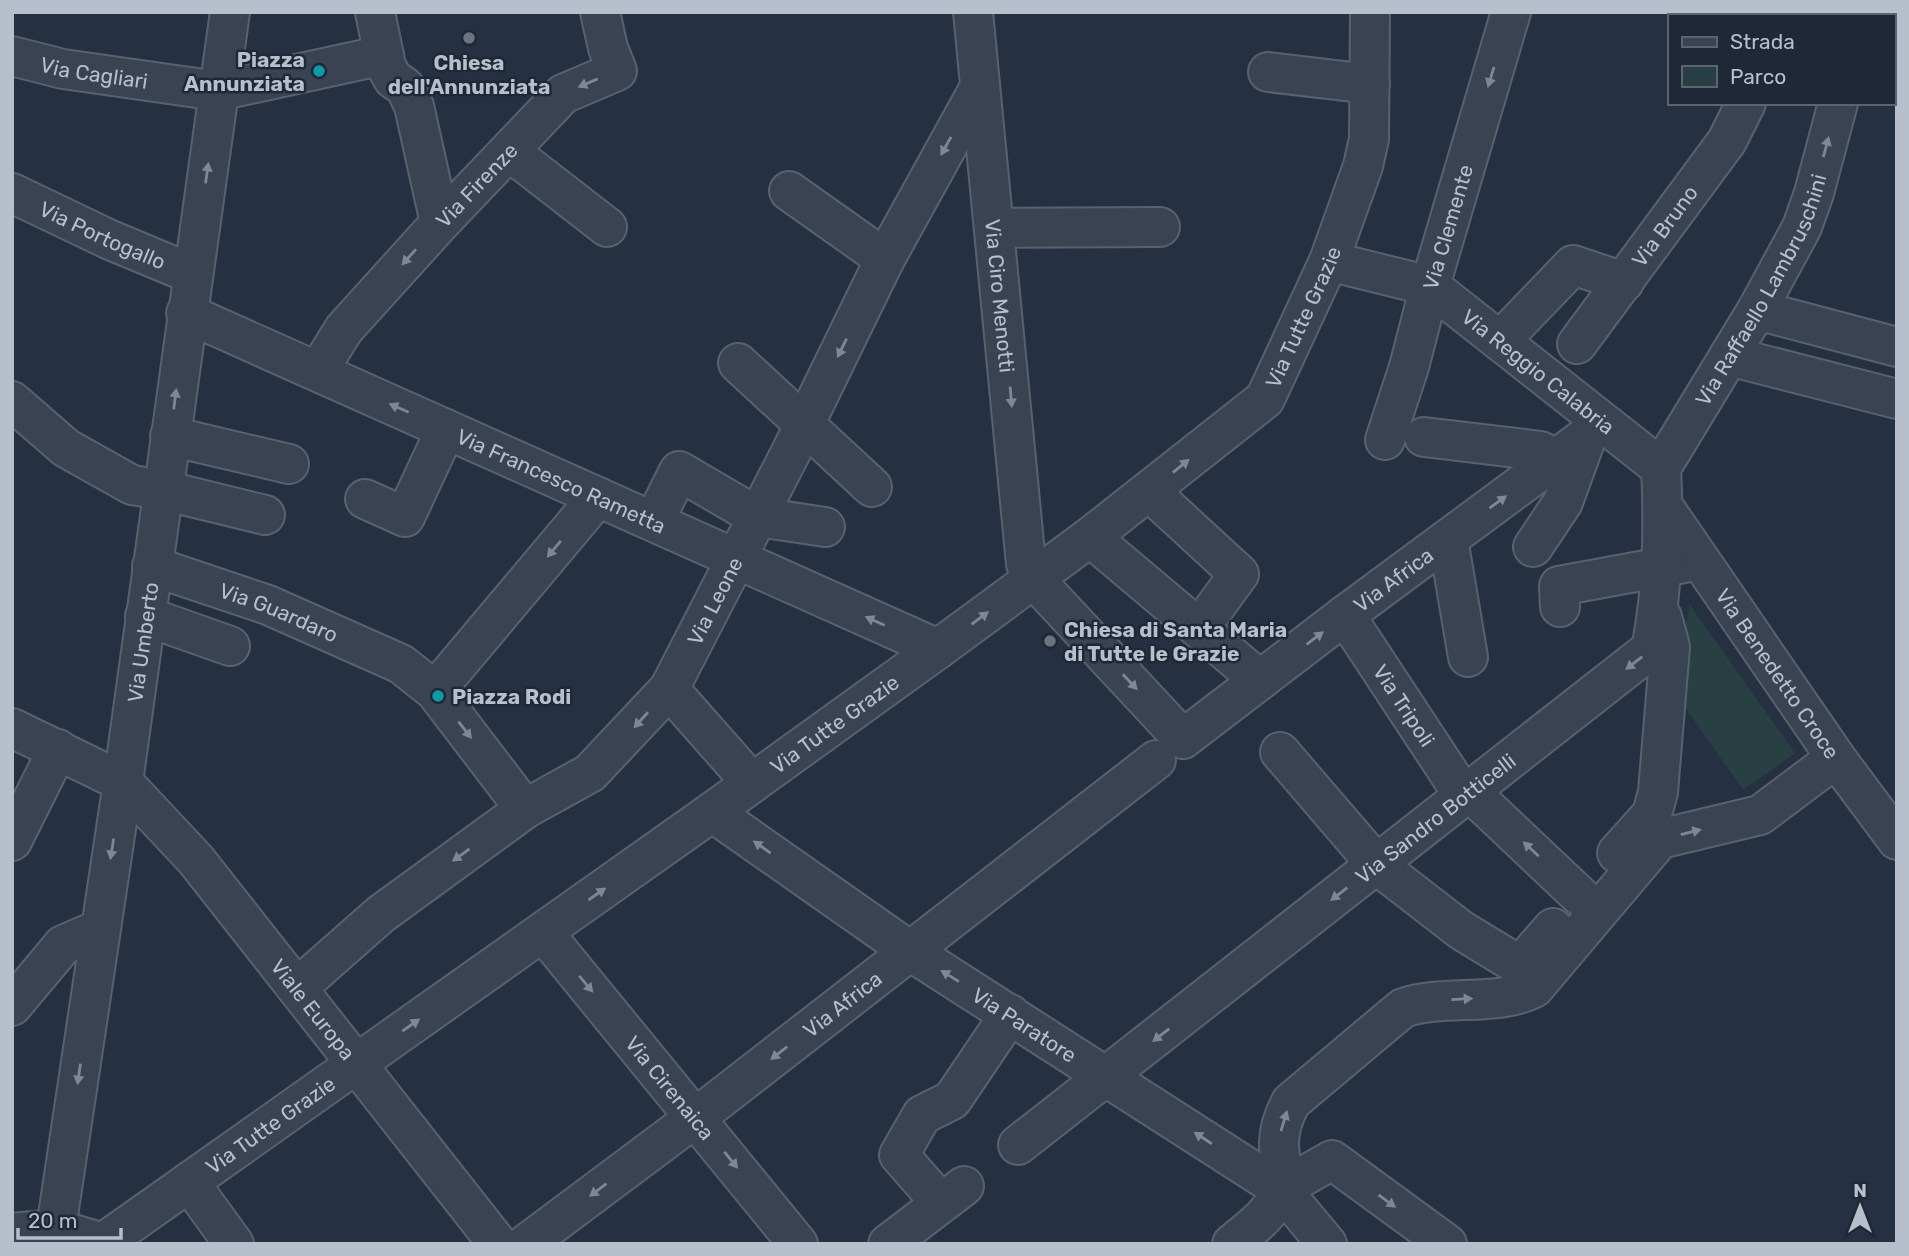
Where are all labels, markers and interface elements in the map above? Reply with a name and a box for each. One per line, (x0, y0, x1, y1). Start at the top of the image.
legend (1668, 14, 1895, 105)
text: Strada (1730, 29, 1795, 54)
marker: Chiesa dell'Annunziata (461, 30, 477, 46)
place label: Piazza Annunziata (184, 47, 305, 96)
place label: Chiesa dell'Annunziata (388, 50, 550, 99)
street label: Via Cagliari (38, 51, 150, 93)
marker: Piazza Annunziata (311, 63, 327, 79)
text: Parco (1730, 64, 1786, 89)
one-way arrow (1485, 67, 1496, 88)
one-way arrow (578, 77, 598, 89)
one-way arrow (940, 136, 952, 156)
one-way arrow (1821, 136, 1832, 158)
street label: Via Firenze (430, 137, 522, 232)
street label: Via Clemente (1417, 161, 1478, 293)
one-way arrow (202, 162, 213, 184)
street label: Via Raffaello Lambruschini (1689, 171, 1831, 410)
street label: Via Bruno (1626, 180, 1703, 271)
street label: Via Portogallo (36, 196, 169, 274)
street label: Via Ciro Menotti (980, 218, 1020, 374)
street label: Via Tutte Grazie (1260, 243, 1346, 392)
one-way arrow (401, 249, 417, 266)
street label: Via Reggio Calabria (1457, 303, 1620, 439)
one-way arrow (836, 338, 847, 358)
one-way arrow (1005, 386, 1016, 408)
one-way arrow (170, 387, 181, 409)
one-way arrow (389, 402, 410, 413)
street label: Via Francesco Rametta (453, 423, 670, 538)
one-way arrow (1173, 459, 1190, 474)
one-way arrow (1489, 496, 1507, 510)
one-way arrow (547, 540, 562, 557)
street label: Via Africa (1348, 542, 1438, 617)
street label: Via Leone (681, 553, 747, 649)
street label: Via Guardaro (216, 577, 342, 647)
street label: Via Umberto (122, 580, 163, 704)
street label: Via Benedetto Croce (1711, 583, 1845, 763)
one-way arrow (971, 611, 989, 625)
one-way arrow (865, 615, 886, 626)
place label: Chiesa di Santa Maria di Tutte le Grazie (1064, 617, 1287, 666)
one-way arrow (1306, 632, 1324, 646)
marker: Chiesa di Santa Maria di Tutte le Grazie (1042, 633, 1058, 649)
one-way arrow (1625, 655, 1643, 670)
street label: Via Tripoli (1368, 659, 1440, 751)
street label: Via Tutte Grazie (765, 669, 904, 779)
one-way arrow (1122, 673, 1138, 691)
place label: Piazza Rodi (452, 684, 571, 709)
marker: Piazza Rodi (430, 688, 446, 704)
one-way arrow (634, 711, 650, 728)
one-way arrow (457, 721, 472, 739)
street label: Via Sandro Botticelli (1350, 748, 1520, 889)
one-way arrow (1680, 826, 1702, 837)
one-way arrow (107, 838, 118, 860)
one-way arrow (753, 840, 771, 854)
one-way arrow (1523, 841, 1540, 857)
one-way arrow (452, 848, 470, 862)
one-way arrow (588, 887, 606, 901)
one-way arrow (1331, 887, 1349, 902)
street label: Viale Europa (266, 954, 361, 1065)
street label: Via Africa (798, 965, 887, 1042)
one-way arrow (940, 969, 959, 982)
one-way arrow (579, 975, 594, 993)
street label: Via Paratore (967, 982, 1082, 1067)
one-way arrow (1451, 993, 1473, 1004)
one-way arrow (402, 1018, 420, 1032)
one-way arrow (1152, 1028, 1170, 1043)
street label: Via Cirenaica (620, 1031, 720, 1145)
one-way arrow (770, 1045, 788, 1059)
one-way arrow (73, 1063, 84, 1085)
street label: Via Tutte Grazie (201, 1070, 340, 1179)
one-way arrow (1279, 1111, 1289, 1132)
one-way arrow (1194, 1132, 1213, 1145)
one-way arrow (723, 1151, 738, 1169)
north arrow (1825, 1172, 1895, 1242)
text: N (1853, 1179, 1867, 1202)
one-way arrow (589, 1183, 607, 1197)
one-way arrow (1378, 1193, 1396, 1207)
scale bar (18, 1196, 121, 1240)
text: 20 m (28, 1208, 77, 1233)

